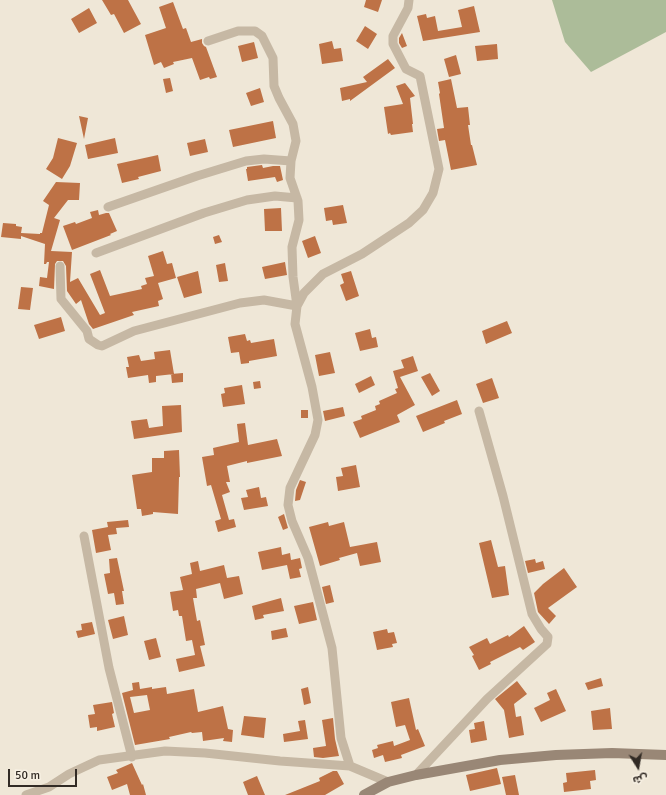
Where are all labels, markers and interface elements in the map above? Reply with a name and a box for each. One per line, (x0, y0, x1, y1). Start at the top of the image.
north arrow (618, 747, 658, 787)
scale bar (10, 761, 79, 787)
text: 50 m (15, 768, 40, 783)
text: ش (632, 771, 649, 787)

